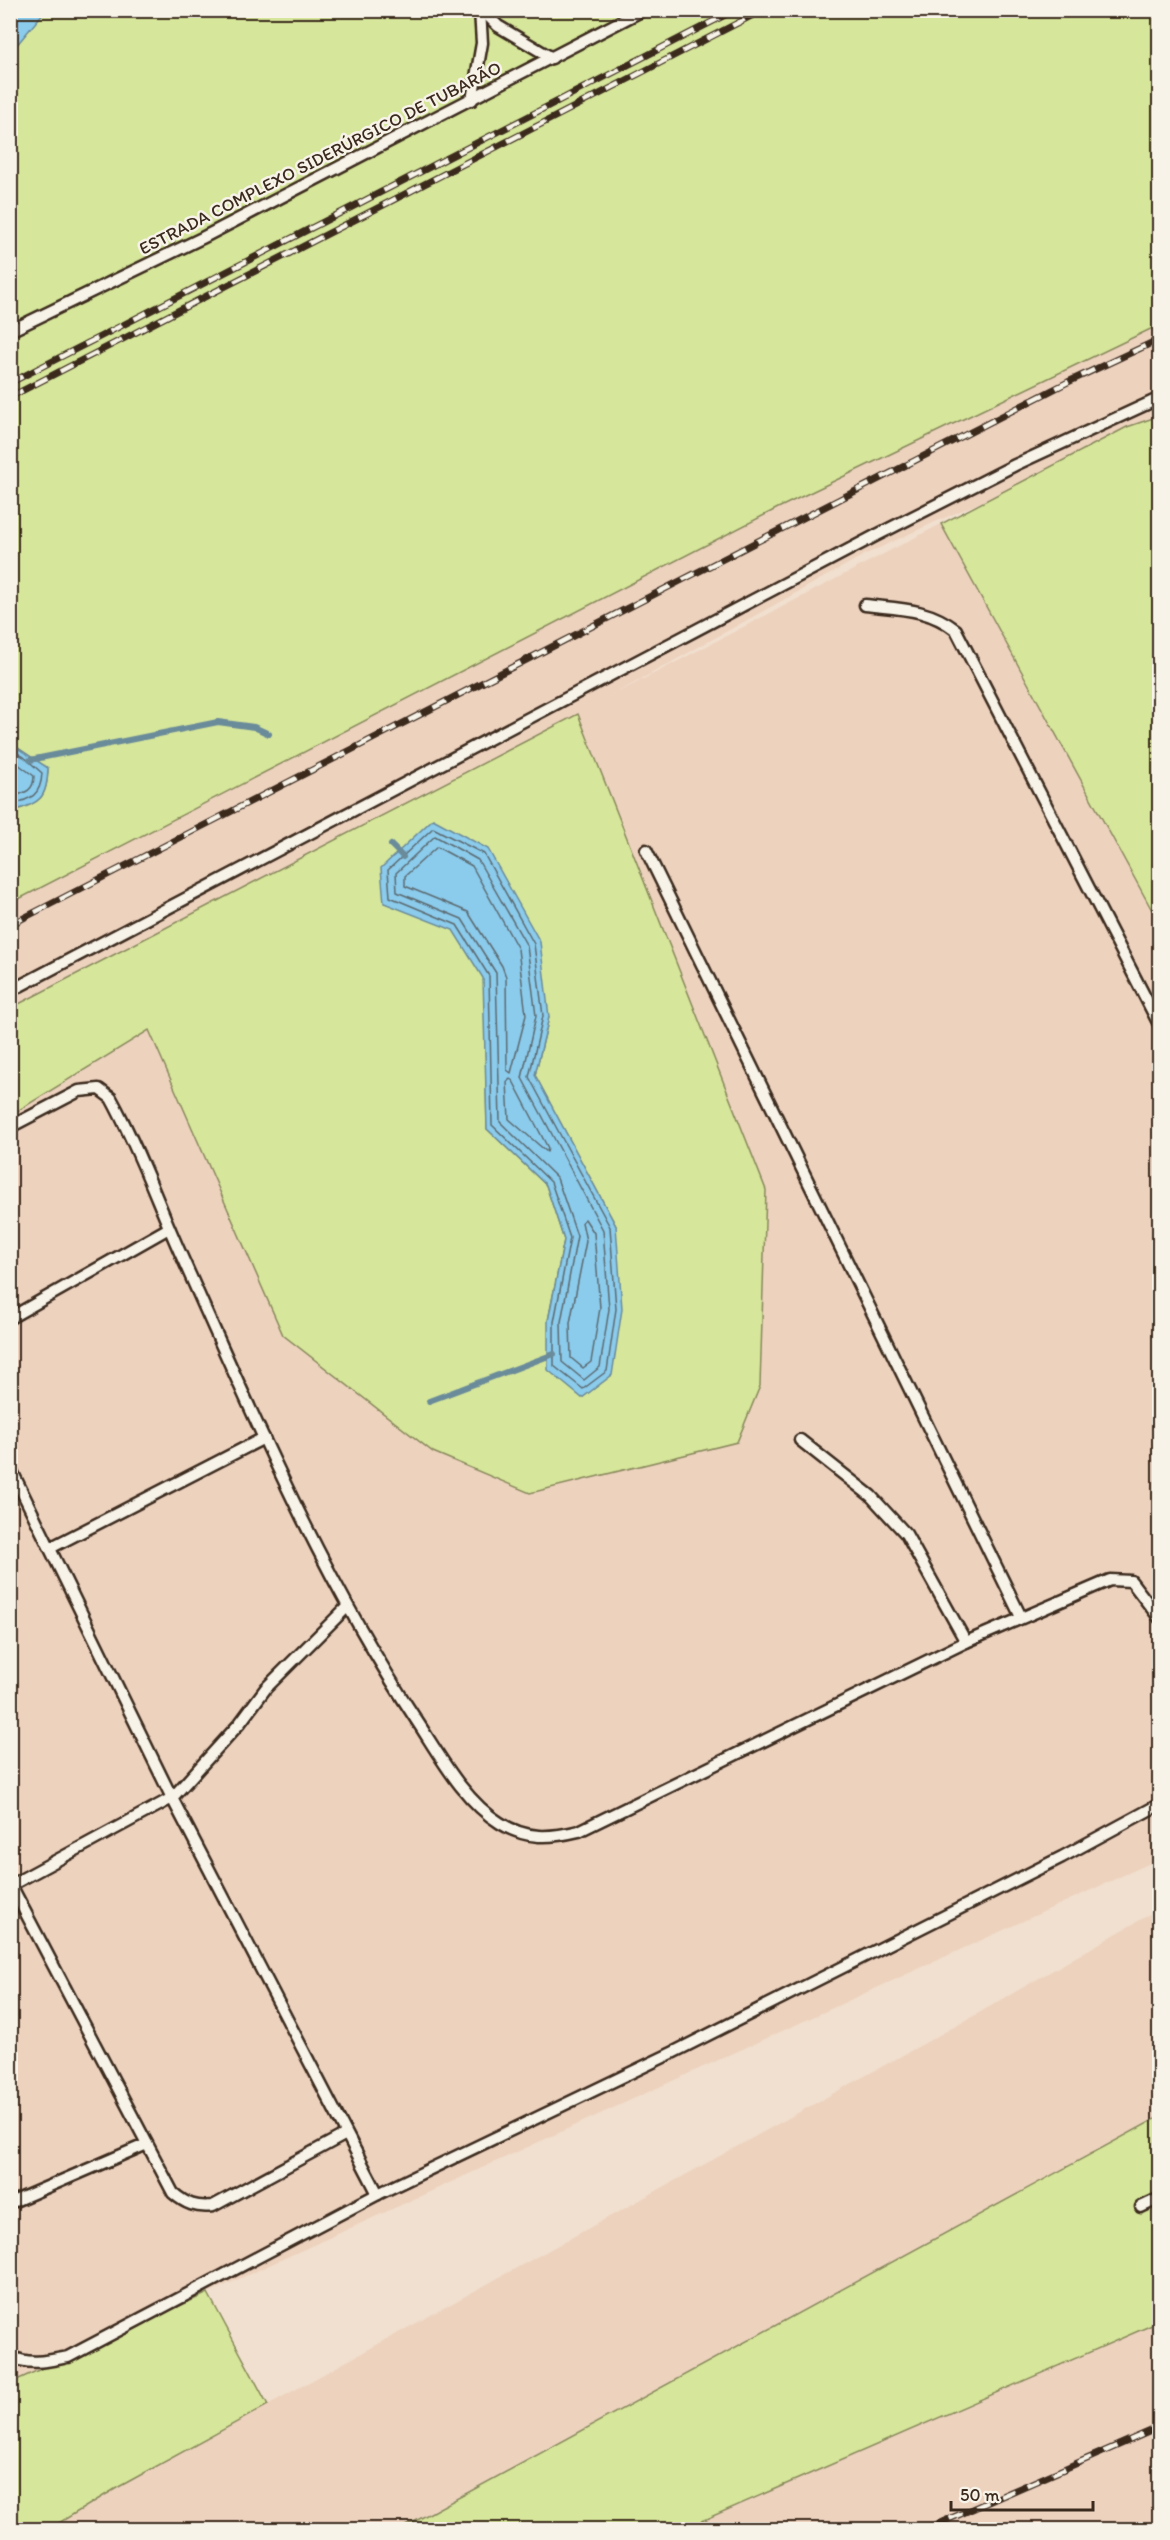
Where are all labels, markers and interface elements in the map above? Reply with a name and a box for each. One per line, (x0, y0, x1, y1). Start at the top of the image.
street label: ESTRADA COMPLEXO SIDERÚRGICO DE TUBARÃO (135, 57, 505, 259)
scale bar (951, 2474, 1094, 2512)
text: 50 m (960, 2484, 1000, 2506)

